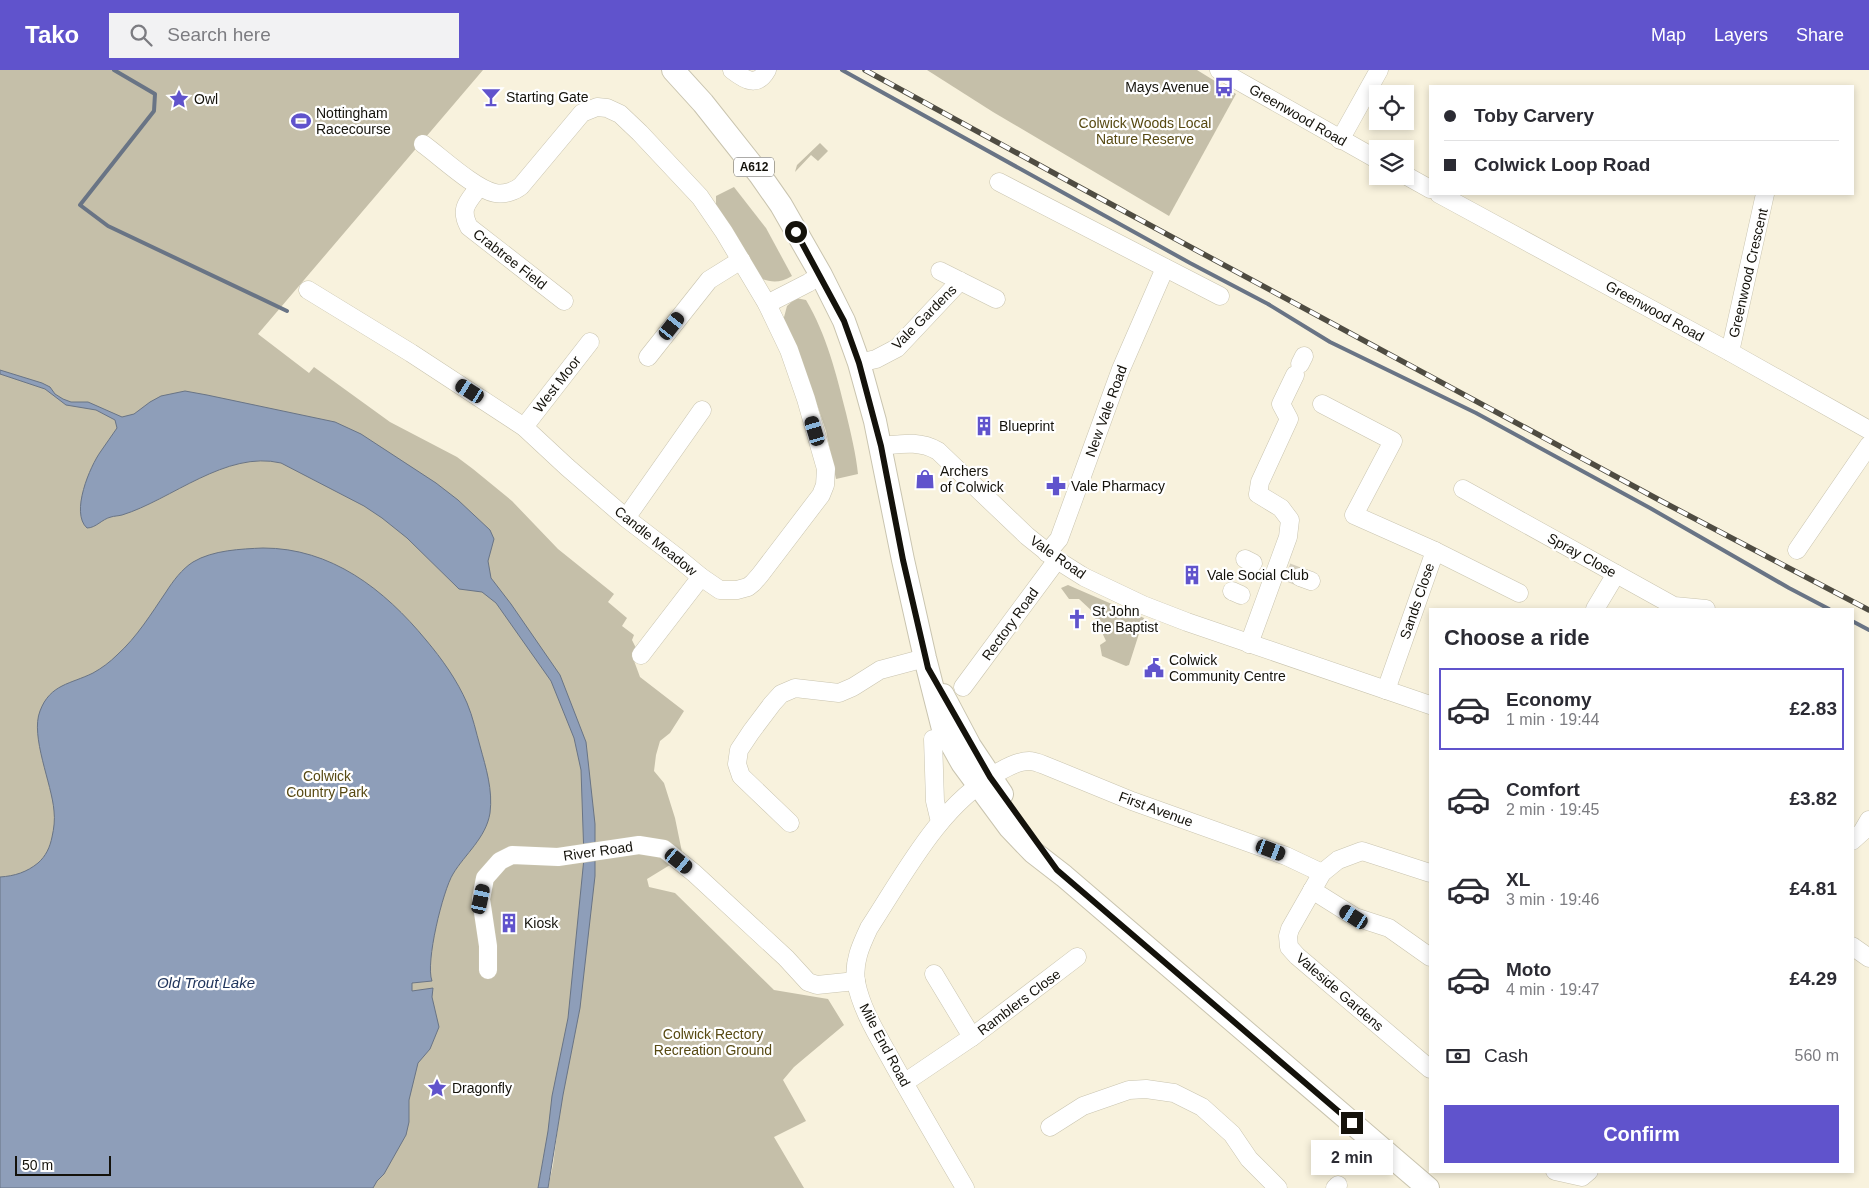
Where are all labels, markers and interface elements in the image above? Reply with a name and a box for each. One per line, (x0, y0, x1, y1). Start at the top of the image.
search box (109, 13, 459, 58)
text: Tako (25, 21, 79, 48)
icon: search (127, 21, 155, 49)
text: Search here (167, 24, 271, 45)
text: Map (1651, 25, 1686, 45)
text: Layers (1714, 25, 1768, 45)
text: Share (1796, 25, 1844, 45)
bus stop icon: Mays Avenue (1213, 76, 1235, 98)
place label: Mays Avenue (1125, 79, 1209, 95)
street label: Greenwood Road (1246, 81, 1350, 149)
map controls (1369, 85, 1414, 185)
button: locate (1369, 85, 1414, 130)
bar icon: Starting Gate (480, 86, 502, 108)
place icon: Owl (168, 88, 190, 110)
place label: Starting Gate (506, 89, 589, 105)
place label: Owl (194, 91, 218, 107)
place label: Nottingham Racecourse (316, 105, 391, 137)
text: Toby Carvery (1474, 105, 1594, 126)
sports icon: Nottingham Racecourse (290, 110, 312, 132)
park label: Colwick Woods Local Nature Reserve (1079, 115, 1211, 147)
button: layers (1369, 140, 1414, 185)
text: Colwick Loop Road (1474, 154, 1650, 175)
road number: A612 (734, 158, 774, 176)
street label: Greenwood Crescent (1725, 207, 1771, 339)
route start (785, 221, 807, 243)
street label: Crabtree Field (470, 225, 550, 293)
street label: Greenwood Road (1603, 277, 1707, 345)
street label: Vale Gardens (888, 281, 960, 353)
car (656, 310, 687, 342)
street label: West Moor (530, 352, 584, 415)
street label: New Vale Road (1082, 363, 1130, 459)
car (453, 377, 486, 405)
car (803, 414, 826, 448)
building icon: Blueprint (973, 415, 995, 437)
place label: Blueprint (999, 418, 1054, 434)
place label: Archers of Colwick (940, 463, 1005, 495)
shop icon: Archers of Colwick (914, 468, 936, 490)
pharmacy icon: Vale Pharmacy (1045, 475, 1067, 497)
place label: Vale Pharmacy (1071, 478, 1165, 494)
street label: Candle Meadow (612, 503, 701, 580)
street label: Spray Close (1545, 530, 1619, 581)
street label: Vale Road (1027, 532, 1089, 582)
street label: Sands Close (1397, 561, 1438, 641)
building icon: Vale Social Club (1181, 564, 1203, 586)
place label: Vale Social Club (1207, 567, 1309, 583)
street label: Rectory Road (978, 585, 1042, 663)
place label: St John the Baptist (1092, 603, 1158, 635)
church icon: St John the Baptist (1066, 608, 1088, 630)
text: Choose a ride (1444, 625, 1589, 650)
place label: Colwick Community Centre (1169, 652, 1286, 684)
public building icon: Colwick Community Centre (1143, 657, 1165, 679)
icon: car (1446, 687, 1491, 732)
text: Economy (1506, 689, 1592, 710)
text: £2.83 (1789, 698, 1837, 719)
text: 1 min · 19:44 (1506, 711, 1599, 728)
park label: Colwick Country Park (286, 768, 369, 800)
icon: car (1446, 777, 1491, 822)
text: Comfort (1506, 779, 1580, 800)
street label: First Avenue (1117, 788, 1195, 830)
text: £3.82 (1789, 788, 1837, 809)
text: 2 min · 19:45 (1506, 801, 1599, 818)
street label: River Road (562, 838, 634, 864)
car (1254, 838, 1287, 862)
car (662, 846, 695, 876)
icon: car (1446, 867, 1491, 912)
text: XL (1506, 869, 1530, 890)
text: £4.81 (1789, 878, 1837, 899)
car (470, 883, 491, 915)
text: 3 min · 19:46 (1506, 891, 1599, 908)
car (1337, 903, 1370, 931)
building icon: Kiosk (498, 912, 520, 934)
place label: Kiosk (524, 915, 559, 931)
street label: Valeside Gardens (1293, 950, 1387, 1034)
icon: car (1446, 957, 1491, 1002)
text: Moto (1506, 959, 1551, 980)
street label: Ramblers Close (974, 966, 1064, 1038)
text: £4.29 (1789, 968, 1837, 989)
water label: Old Trout Lake (157, 974, 255, 991)
text: 4 min · 19:47 (1506, 981, 1599, 998)
street label: Mile End Road (856, 1001, 914, 1089)
park label: Colwick Rectory Recreation Ground (654, 1026, 772, 1058)
icon: cash (1444, 1042, 1472, 1070)
text: Cash (1484, 1045, 1528, 1066)
text: 560 m (1795, 1047, 1839, 1064)
place icon: Dragonfly (426, 1077, 448, 1099)
place label: Dragonfly (452, 1080, 512, 1096)
button: Confirm (1444, 1105, 1839, 1163)
route end (1341, 1112, 1363, 1134)
callout: 2 min (1311, 1140, 1393, 1176)
text: 2 min (1331, 1149, 1373, 1166)
scale bar (15, 1153, 111, 1176)
text: 50 m (22, 1157, 53, 1173)

